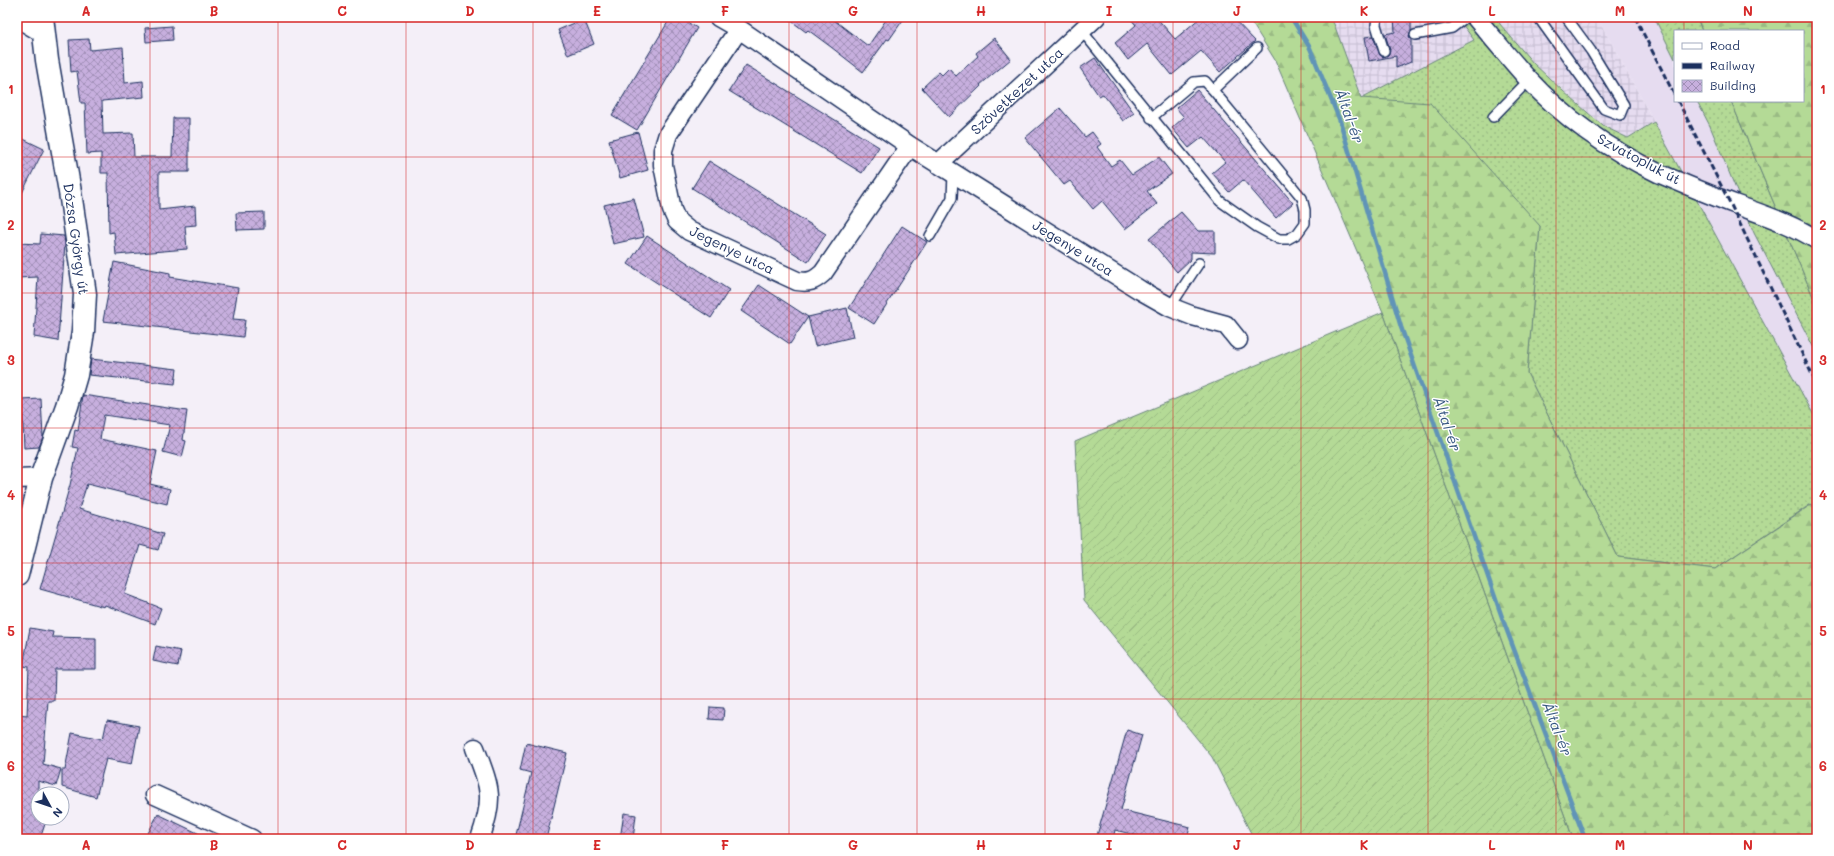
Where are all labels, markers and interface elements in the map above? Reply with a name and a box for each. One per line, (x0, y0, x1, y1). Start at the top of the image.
text: A (81, 2, 91, 19)
text: B (210, 2, 219, 19)
text: C (337, 2, 347, 19)
text: D (465, 2, 475, 19)
text: E (593, 2, 601, 19)
text: F (721, 2, 729, 19)
text: G (848, 2, 858, 19)
text: H (976, 2, 986, 19)
text: I (1106, 2, 1113, 19)
text: J (1233, 2, 1241, 19)
text: K (1360, 2, 1369, 19)
text: L (1488, 2, 1496, 19)
text: M (1615, 2, 1625, 19)
text: N (1743, 2, 1753, 19)
legend (1674, 30, 1804, 102)
text: Road (1710, 37, 1740, 53)
street label: Szövetkezet utca (966, 43, 1067, 139)
text: Railway (1710, 57, 1755, 73)
text: Building (1710, 77, 1756, 93)
text: 1 (8, 80, 14, 97)
text: 1 (1820, 80, 1826, 97)
water label: Által-ér (1331, 85, 1369, 146)
street label: Szvatopluk út (1594, 129, 1684, 188)
street label: Dózsa György út (59, 182, 94, 296)
street label: Jegenye utca (1029, 215, 1117, 280)
text: 2 (7, 216, 15, 233)
text: 2 (1819, 216, 1827, 233)
street label: Jegenye utca (687, 221, 778, 278)
text: 3 (7, 351, 15, 368)
text: 3 (1819, 351, 1827, 368)
water label: Által-ér (1429, 393, 1467, 454)
text: 4 (7, 486, 15, 503)
text: 4 (1819, 486, 1827, 503)
text: 5 (7, 622, 15, 639)
text: 5 (1819, 622, 1827, 639)
water label: Által-ér (1538, 698, 1578, 759)
text: 6 (7, 757, 15, 774)
text: 6 (1819, 757, 1827, 774)
north arrow (30, 786, 70, 826)
text: N (50, 805, 66, 821)
text: A (81, 836, 91, 853)
text: B (210, 836, 219, 853)
text: C (337, 836, 347, 853)
text: D (465, 836, 475, 853)
text: E (593, 836, 601, 853)
text: F (721, 836, 729, 853)
text: G (848, 836, 858, 853)
text: H (976, 836, 986, 853)
text: I (1106, 836, 1113, 853)
text: J (1233, 836, 1241, 853)
text: K (1360, 836, 1369, 853)
text: L (1488, 836, 1496, 853)
text: M (1615, 836, 1625, 853)
text: N (1743, 836, 1753, 853)

